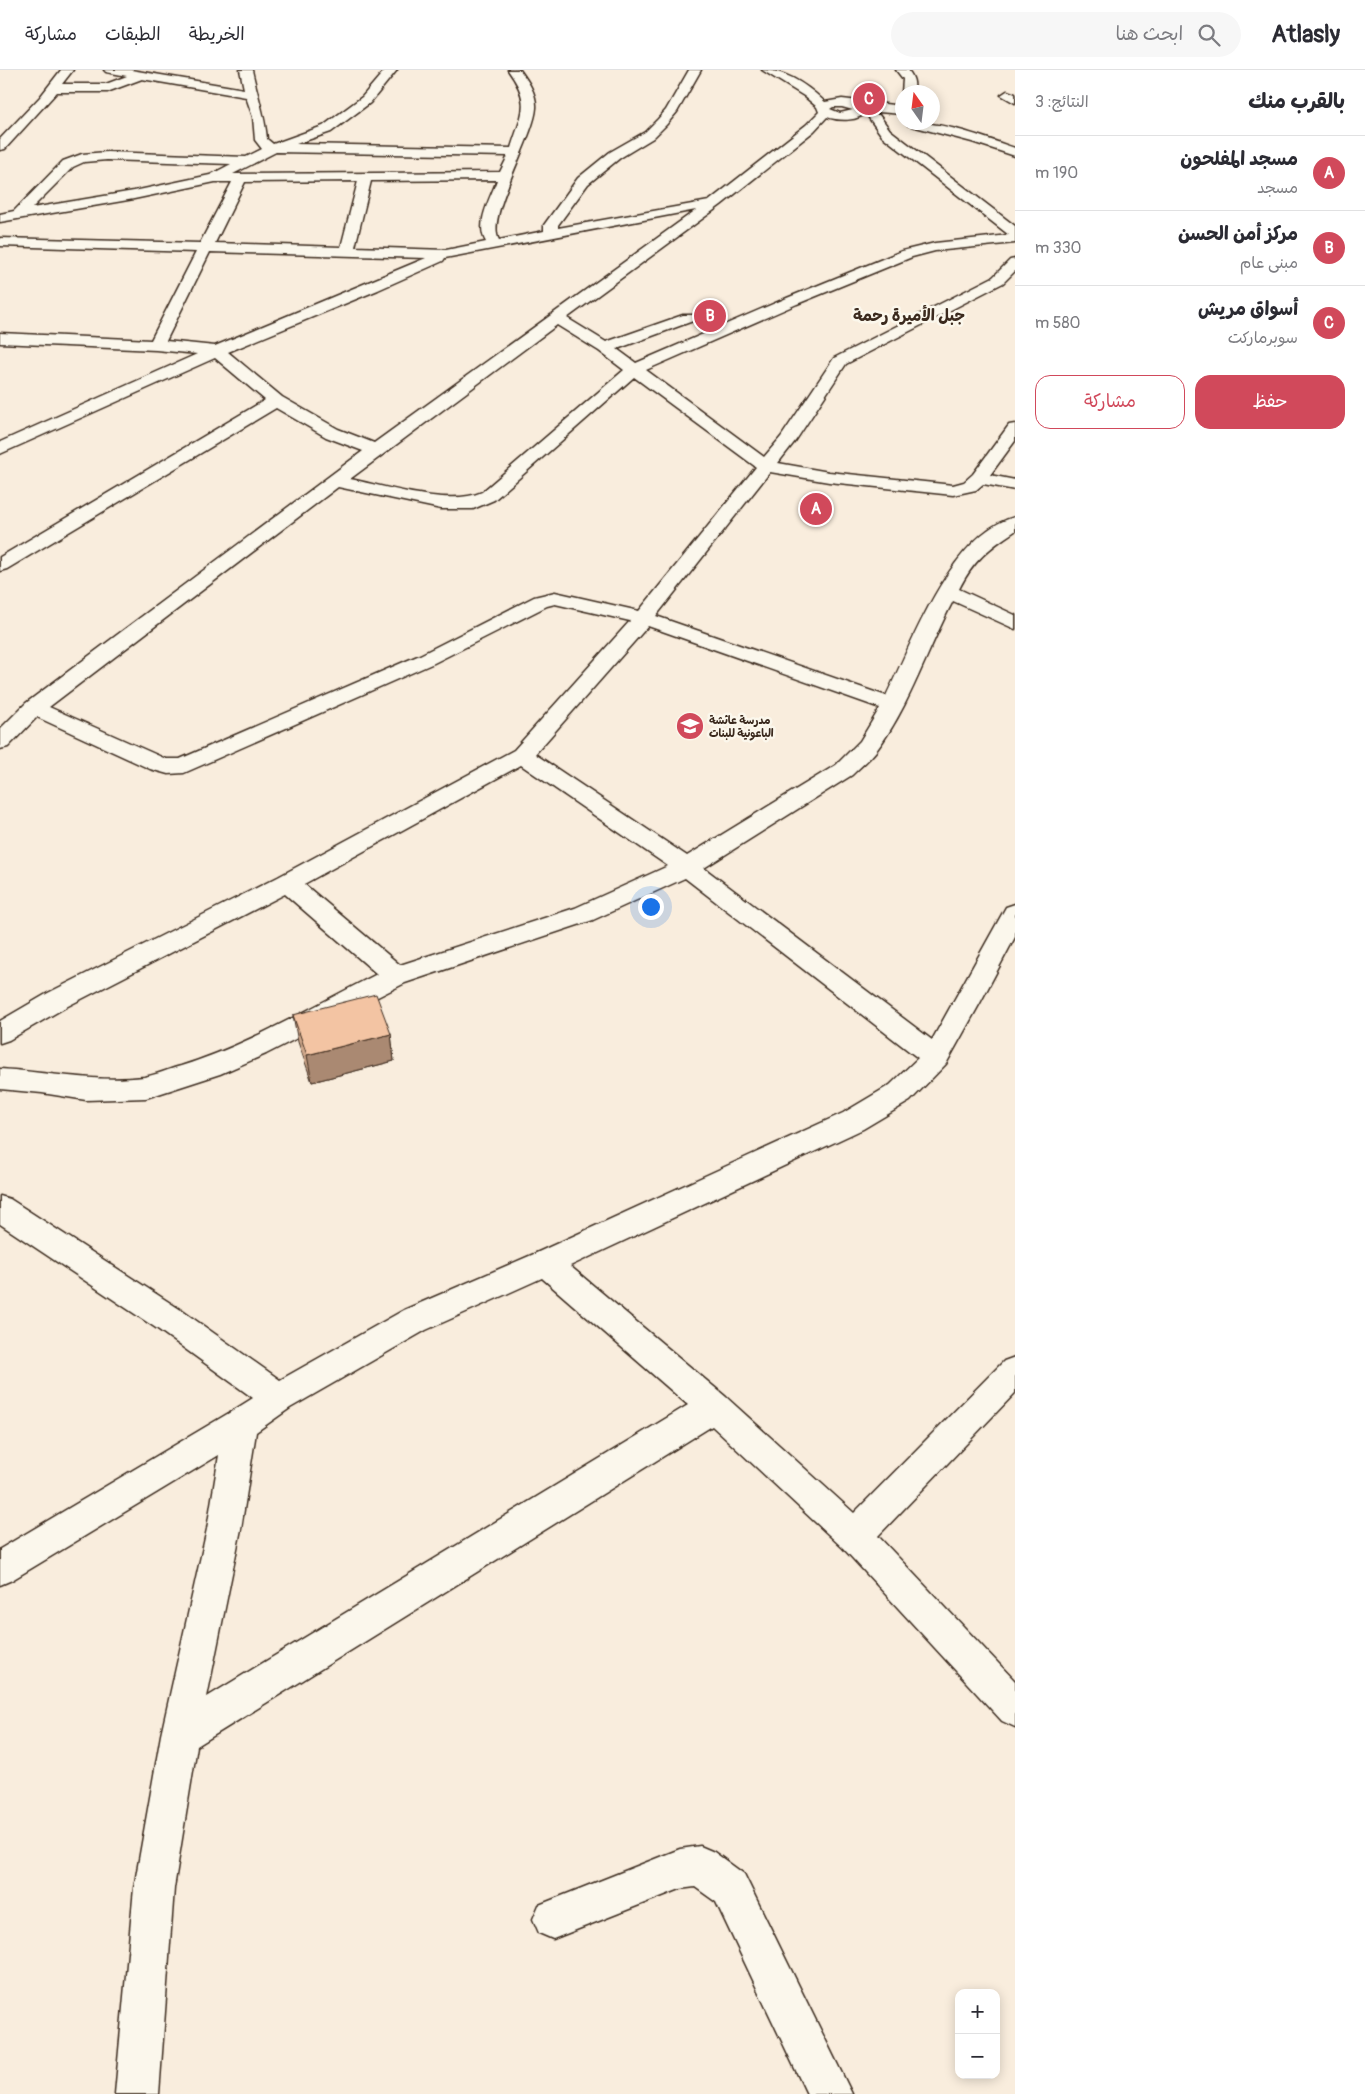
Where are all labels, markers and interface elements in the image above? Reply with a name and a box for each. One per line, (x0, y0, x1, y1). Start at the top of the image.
search box (891, 12, 1241, 57)
text: Atlasly (1271, 20, 1340, 49)
icon: search (1195, 21, 1223, 49)
text: ابحث هنا (1116, 22, 1183, 46)
text: مشاركة (25, 23, 77, 46)
text: الطبقات (105, 23, 161, 46)
text: الخريطة (189, 23, 245, 46)
pin: C (853, 80, 885, 118)
north arrow (895, 85, 940, 130)
text: بالقرب منك (1248, 88, 1345, 115)
text: النتائج: 3 (1035, 92, 1089, 112)
text: مسجد المفلحون (1180, 147, 1298, 171)
text: 190 m (1035, 163, 1078, 183)
text: A (1324, 163, 1334, 183)
text: مسجد (1257, 178, 1298, 198)
text: مركز أمن الحسن (1178, 222, 1298, 246)
text: 330 m (1035, 238, 1082, 258)
text: B (1324, 238, 1334, 258)
text: مبنى عام (1240, 253, 1298, 273)
pin: B (694, 297, 726, 335)
text: أسواق مريش (1198, 297, 1298, 321)
district label: جبل الأميرة رحمة (853, 304, 965, 326)
text: 580 m (1035, 313, 1080, 333)
text: C (1324, 313, 1334, 333)
text: سوبرماركت (1228, 328, 1298, 348)
button: مشاركة (1035, 375, 1185, 429)
button: حفظ (1195, 375, 1345, 429)
pin: A (800, 490, 832, 528)
school or university icon: مدرسة عائشة الباعونية للبنات (675, 711, 705, 741)
place label: مدرسة عائشة الباعونية للبنات (709, 714, 774, 741)
your location (638, 894, 664, 920)
map controls (955, 1989, 1000, 2079)
button: + (955, 1989, 1000, 2034)
button: − (955, 2034, 1000, 2079)

